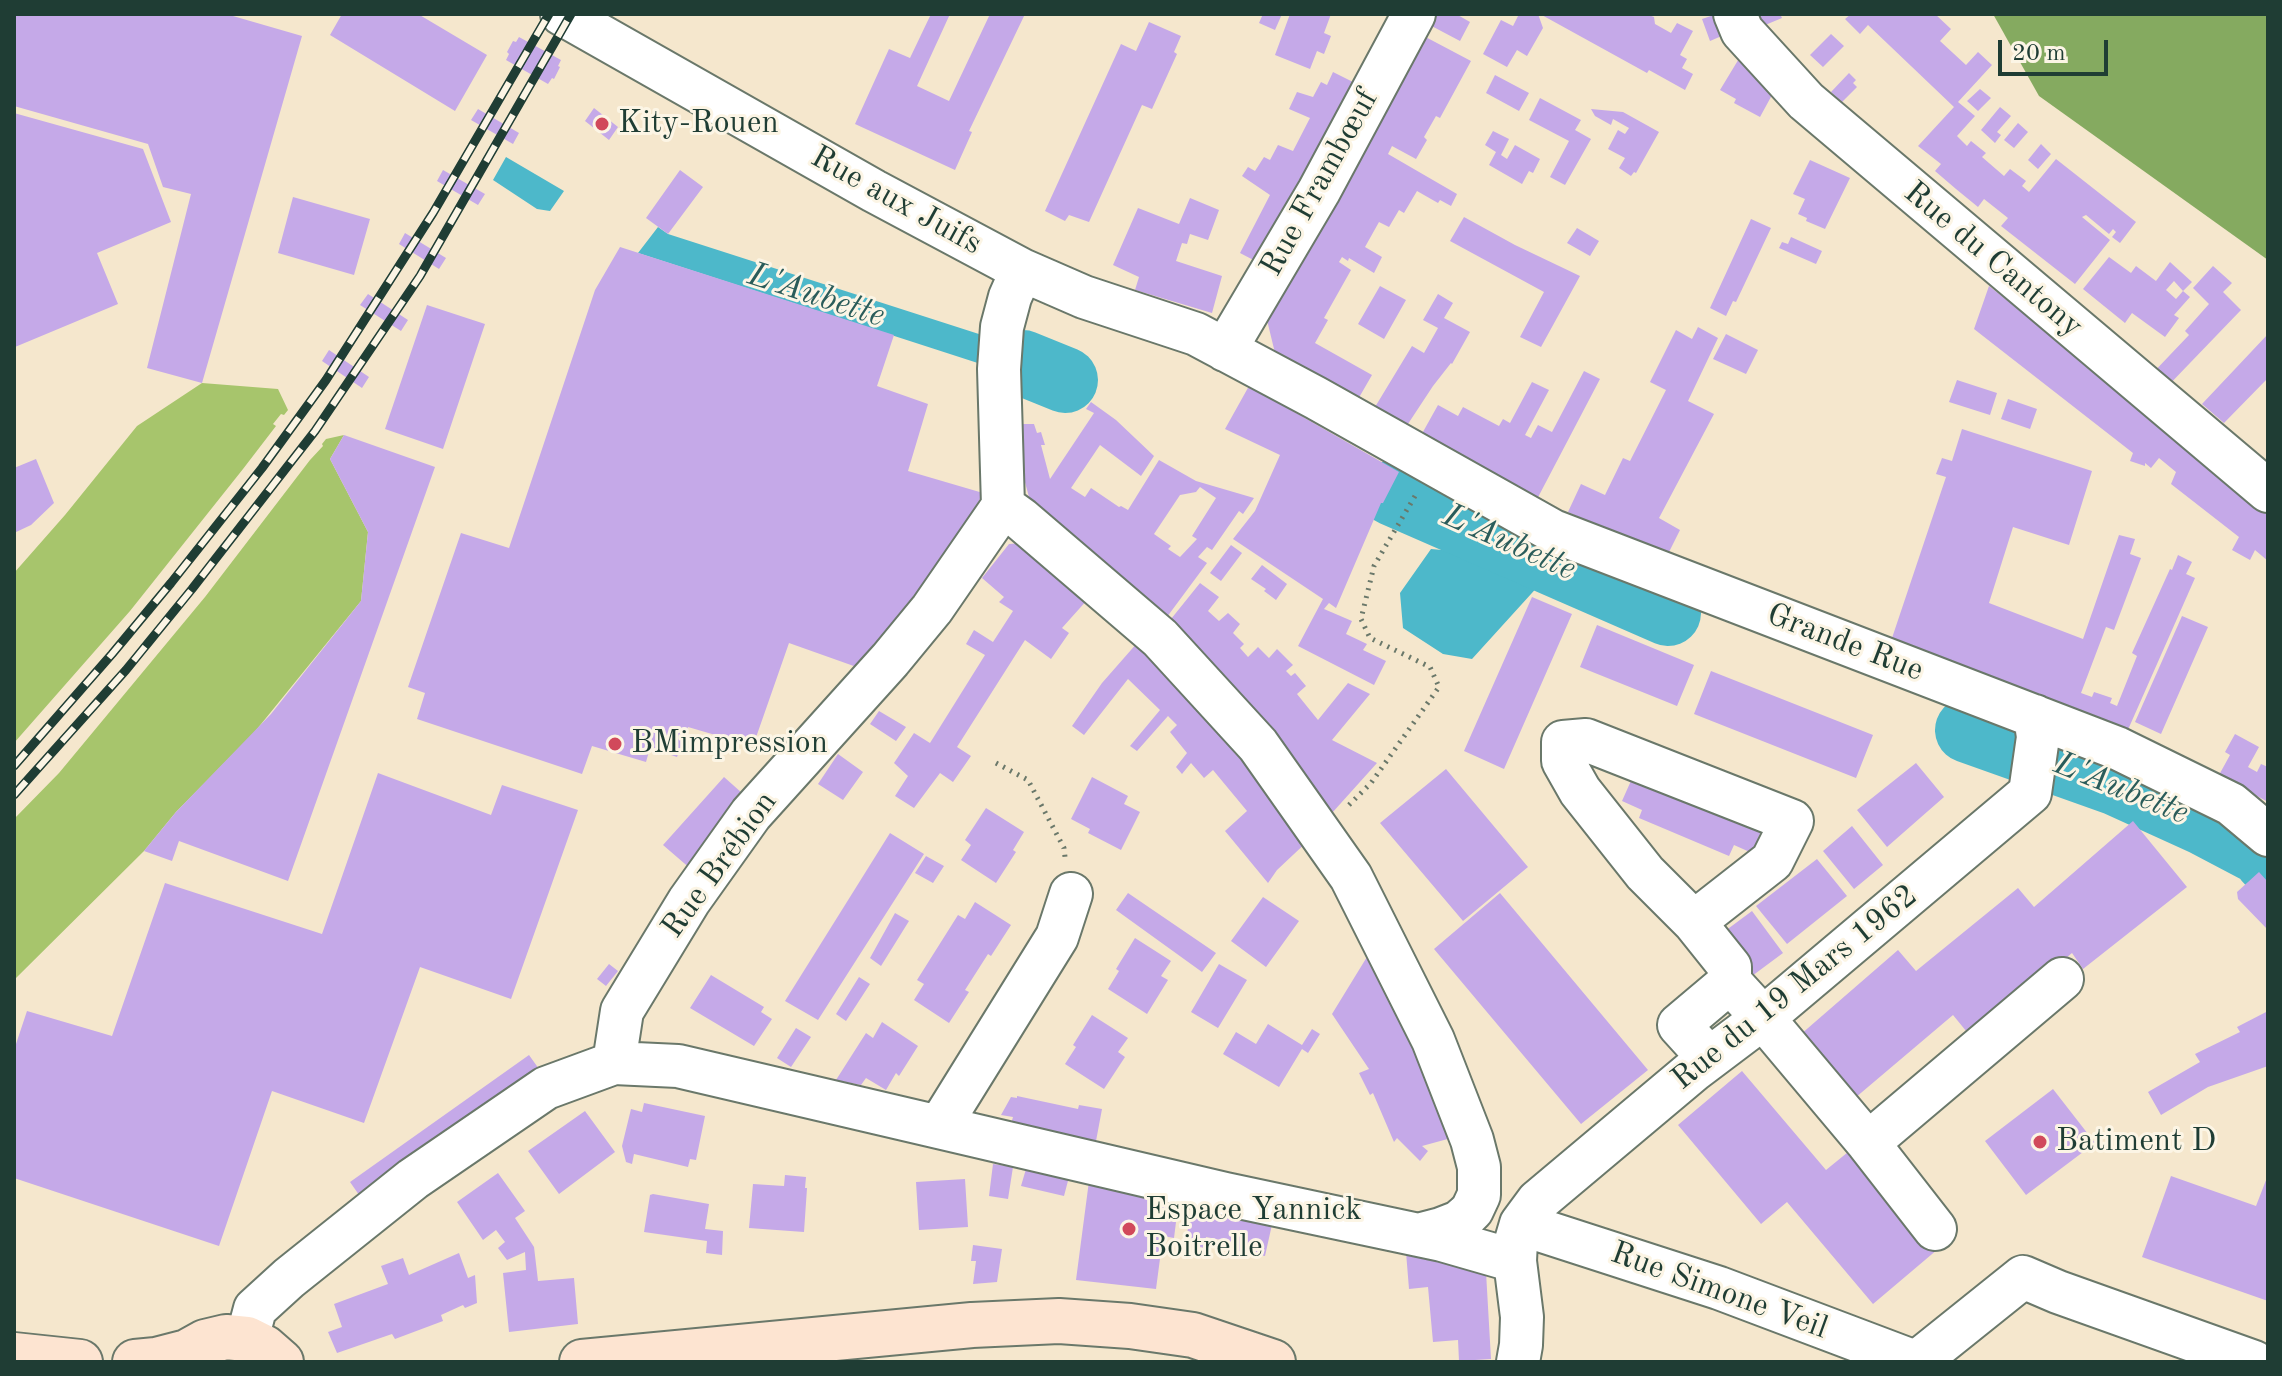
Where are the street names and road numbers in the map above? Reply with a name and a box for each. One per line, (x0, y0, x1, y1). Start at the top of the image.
street label: Rue Frambœuf (1253, 83, 1387, 283)
street label: Rue aux Juifs (804, 138, 988, 264)
street label: Rue du Cantony (1896, 174, 2090, 346)
street label: Grande Rue (1761, 596, 1929, 690)
street label: Rue Brébion (654, 784, 786, 946)
street label: Rue du 19 Mars 1962 (1664, 877, 1926, 1099)
street label: Rue Simone Veil (1605, 1234, 1833, 1348)

